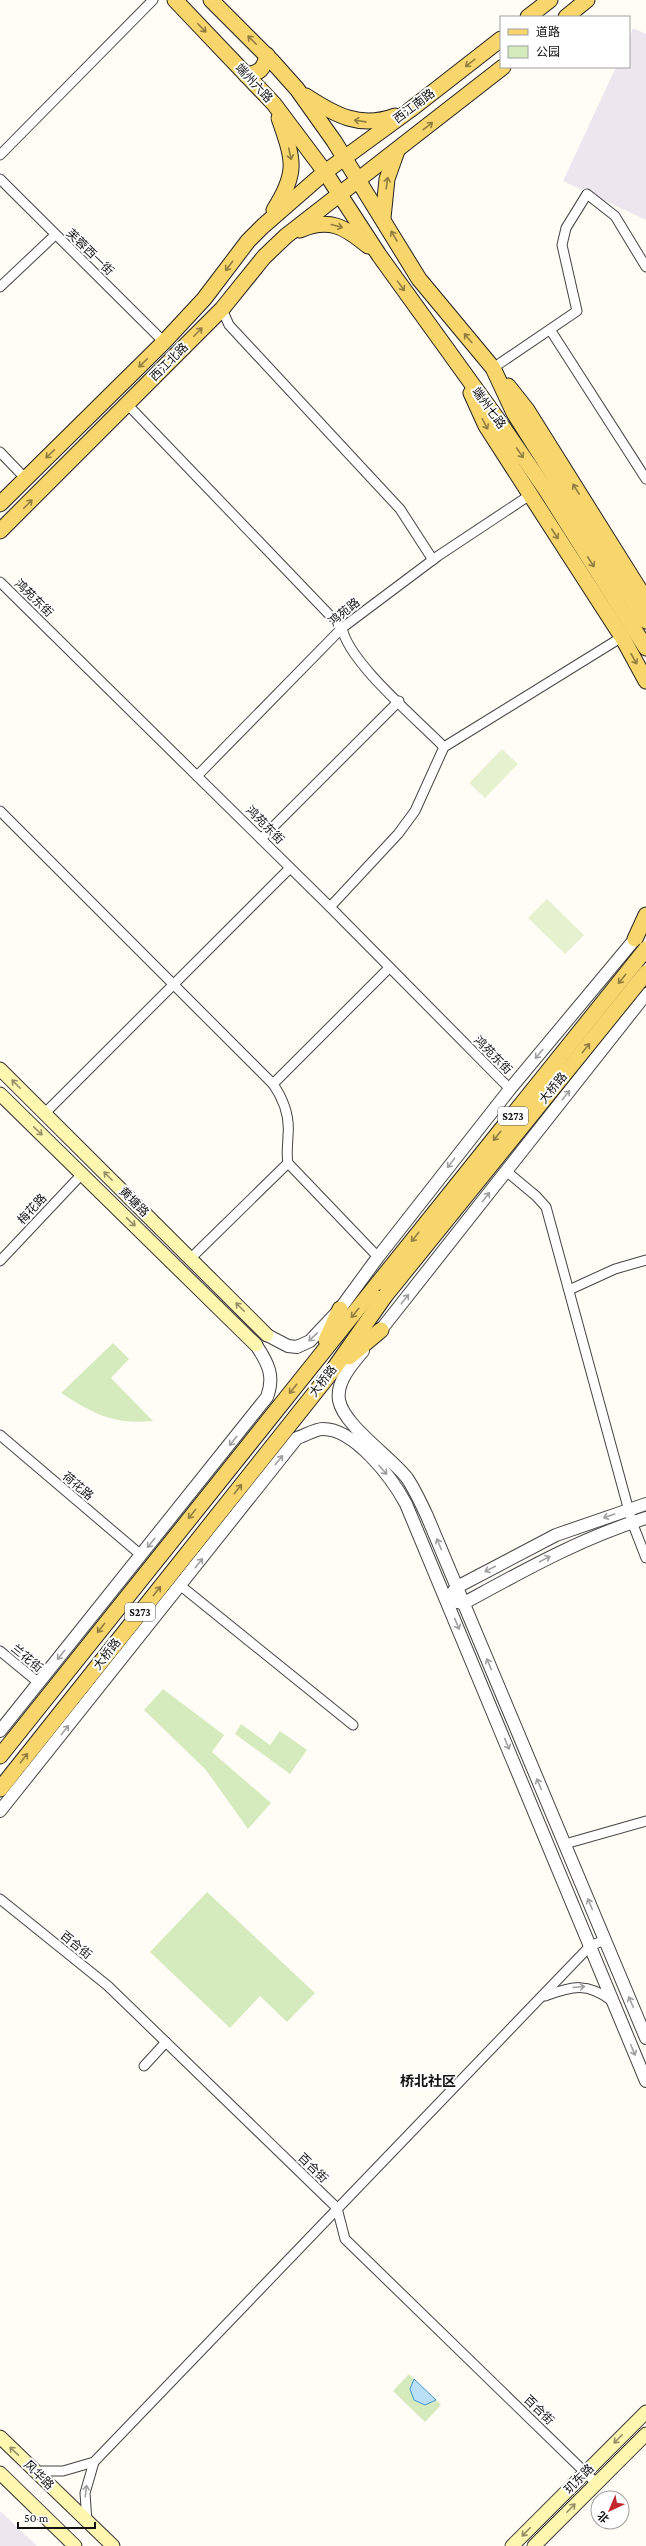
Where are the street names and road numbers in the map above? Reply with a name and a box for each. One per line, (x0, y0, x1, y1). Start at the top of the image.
street label: 端州六路 (233, 61, 275, 105)
street label: 西江南路 (391, 86, 437, 126)
street label: 芙蓉西一街 (64, 226, 116, 278)
street label: 西江北路 (147, 340, 191, 384)
street label: 端州七路 (469, 384, 509, 432)
street label: 鸿苑东街 (12, 576, 56, 620)
street label: 鸿苑路 (326, 595, 362, 629)
street label: 鸿苑东街 (243, 803, 287, 847)
street label: 鸿苑东街 (471, 1033, 515, 1077)
street label: 大桥路 (536, 1070, 570, 1106)
road number: S273 (498, 1107, 528, 1125)
street label: 黄塘路 (116, 1184, 152, 1220)
street label: 梅花路 (15, 1191, 49, 1227)
street label: 大桥路 (306, 1363, 340, 1399)
street label: 荷花路 (60, 1469, 96, 1503)
road number: S273 (125, 1603, 155, 1621)
street label: 大桥路 (90, 1636, 124, 1672)
street label: 兰花街 (9, 1641, 45, 1675)
street label: 百合街 (58, 1928, 94, 1962)
street label: 百合街 (295, 2150, 331, 2186)
street label: 百合街 (521, 2392, 557, 2428)
street label: 风华路 (21, 2457, 57, 2493)
street label: 玑东路 (561, 2461, 597, 2497)

